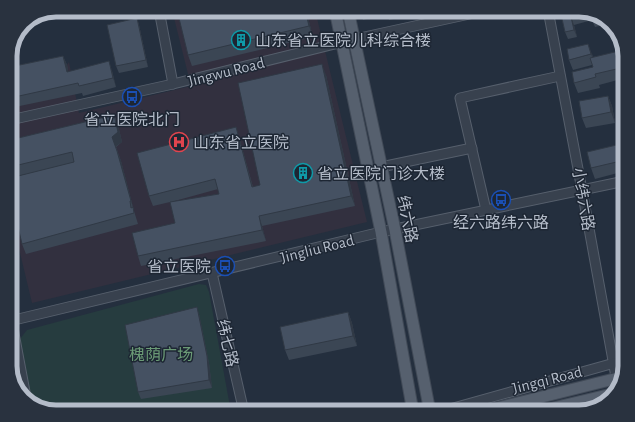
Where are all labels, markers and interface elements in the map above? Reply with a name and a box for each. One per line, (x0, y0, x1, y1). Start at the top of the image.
building icon: 山东省立医院儿科综合楼 (230, 29, 252, 51)
place label: 山东省立医院儿科综合楼 (255, 32, 431, 49)
street label: Jingwu Road (186, 55, 266, 89)
bus stop icon: 省立医院北门 (121, 86, 143, 108)
place label: 省立医院北门 (84, 111, 180, 128)
hospital icon: 山东省立医院 (168, 131, 190, 153)
place label: 山东省立医院 (193, 134, 289, 151)
building icon: 省立医院门诊大楼 (292, 162, 314, 184)
place label: 省立医院门诊大楼 (317, 165, 445, 182)
street label: 小纬六路 (570, 166, 597, 232)
bus stop icon: 经六路纬六路 (490, 189, 512, 211)
street label: 纬六路 (394, 194, 421, 244)
place label: 经六路纬六路 (453, 214, 549, 231)
street label: Jingliu Road (279, 232, 356, 266)
bus stop icon: 省立医院 (214, 255, 236, 277)
place label: 省立医院 (147, 258, 211, 275)
street label: 纬七路 (214, 318, 241, 368)
park label: 槐荫广场 (129, 346, 193, 363)
street label: Jingqi Road (511, 364, 584, 396)

